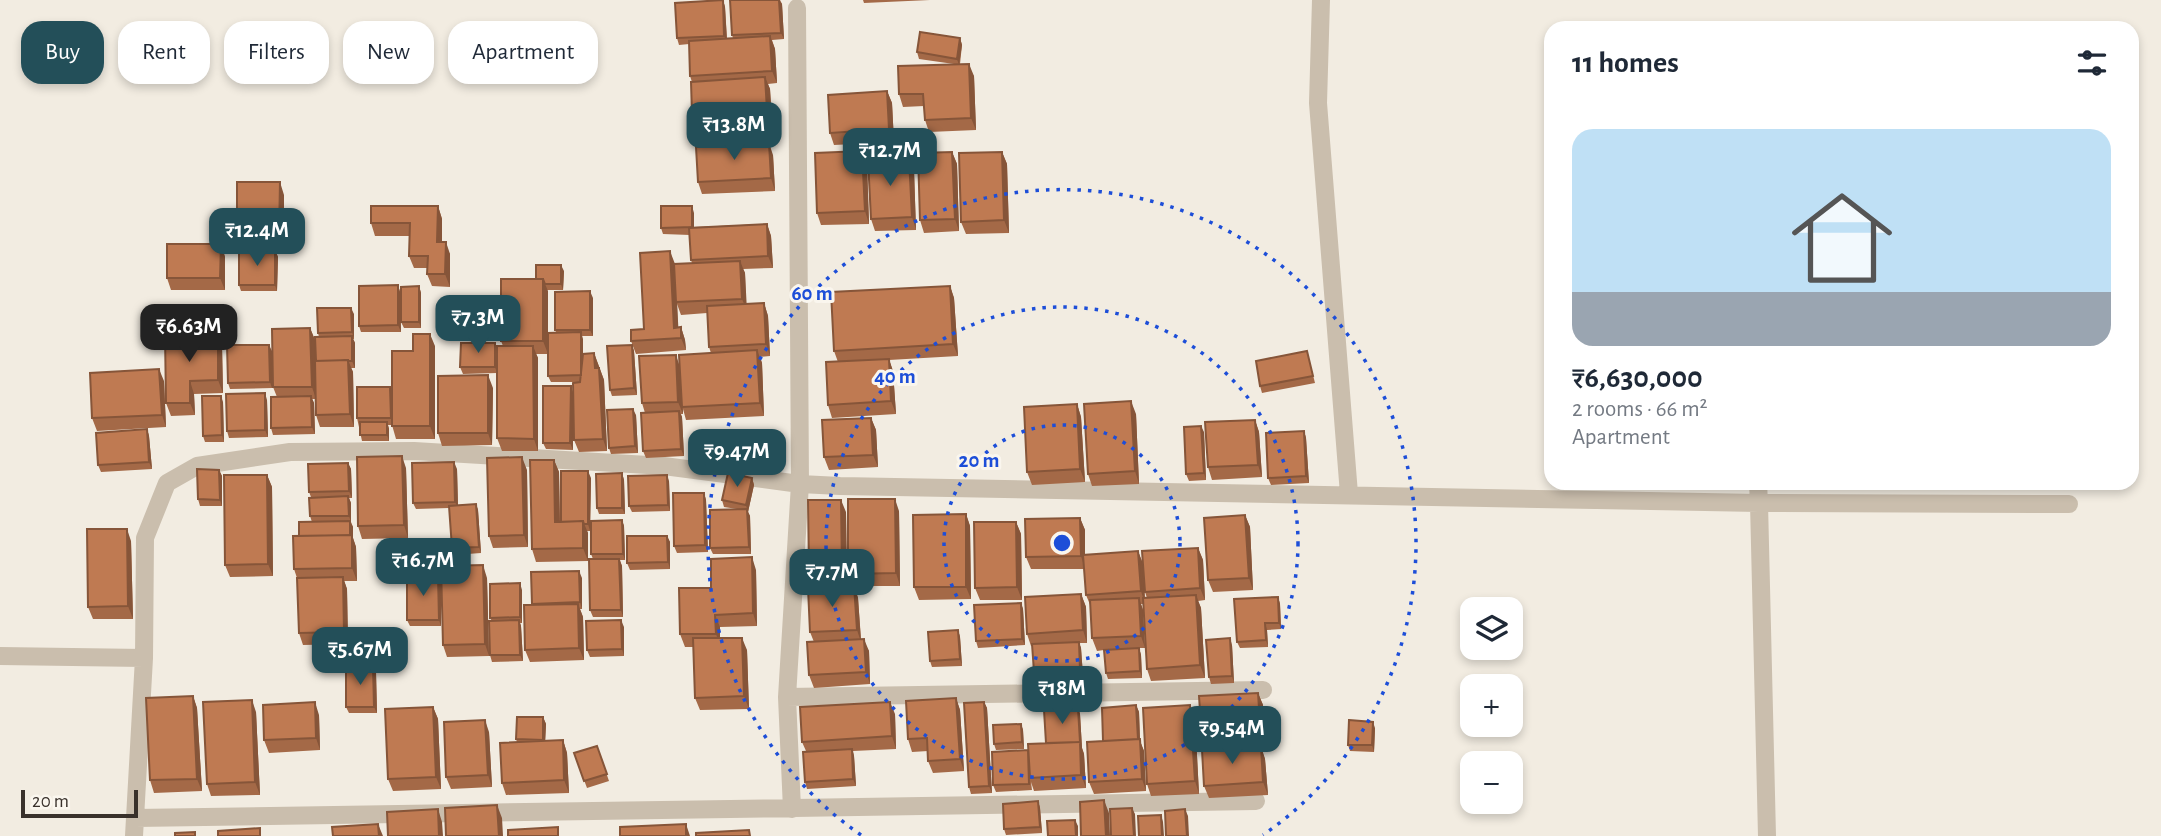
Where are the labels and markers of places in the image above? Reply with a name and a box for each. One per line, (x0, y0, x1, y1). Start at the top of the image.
pin: ₹13.8M (677, 102, 791, 162)
pin: ₹12.7M (833, 128, 947, 188)
pin: ₹12.4M (200, 208, 314, 268)
pin: ₹7.3M (429, 296, 527, 355)
pin: ₹6.63M (132, 304, 246, 364)
pin: ₹9.47M (680, 430, 794, 489)
centre of rings (1050, 531, 1074, 555)
pin: ₹16.7M (366, 538, 480, 598)
pin: ₹7.7M (783, 550, 881, 609)
pin: ₹5.67M (303, 628, 417, 687)
pin: ₹18M (1021, 666, 1103, 726)
pin: ₹9.54M (1175, 706, 1289, 766)

